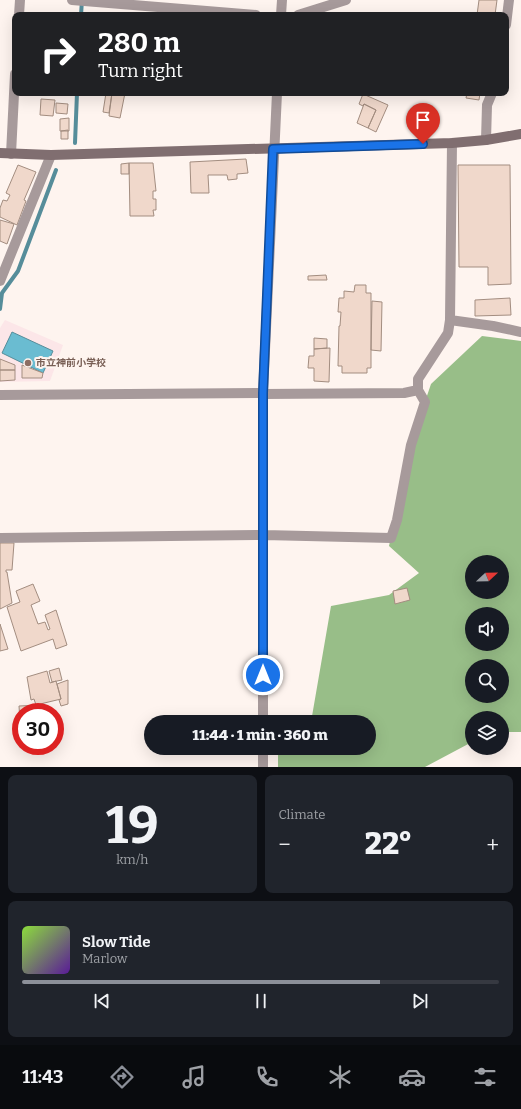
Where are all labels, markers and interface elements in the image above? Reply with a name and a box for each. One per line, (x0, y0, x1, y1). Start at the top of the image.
text: 280 m (98, 26, 180, 59)
icon: right (32, 28, 84, 80)
text: Turn right (98, 60, 183, 82)
pin (406, 103, 440, 144)
icon: arrive (412, 109, 434, 131)
place label: 市立神前小学校 (36, 357, 106, 369)
marker: 市立神前小学校 (23, 358, 33, 368)
north arrow (465, 555, 509, 599)
map controls (465, 555, 509, 755)
button: sound (465, 607, 509, 651)
position arrow (242, 654, 284, 696)
button: search (465, 659, 509, 703)
speed limit sign: 30 (12, 703, 64, 755)
button: layers (465, 711, 509, 755)
text: 11:44 · 1 min · 360 m (192, 726, 328, 744)
text: 19 (106, 794, 159, 857)
text: Climate (279, 807, 325, 822)
text: 22° (365, 826, 412, 862)
text: − (279, 831, 291, 858)
text: + (486, 831, 499, 858)
text: km/h (116, 852, 148, 867)
text: Slow Tide (82, 933, 150, 951)
text: Marlow (82, 951, 127, 966)
icon: previous (91, 990, 113, 1012)
icon: pause (250, 990, 272, 1012)
icon: next (409, 990, 431, 1012)
icon: directions (108, 1063, 136, 1091)
icon: music (180, 1063, 208, 1091)
icon: phone (253, 1063, 281, 1091)
icon: climate (326, 1063, 354, 1091)
icon: car (398, 1063, 426, 1091)
icon: filters (471, 1063, 499, 1091)
text: 11:43 (22, 1066, 63, 1088)

